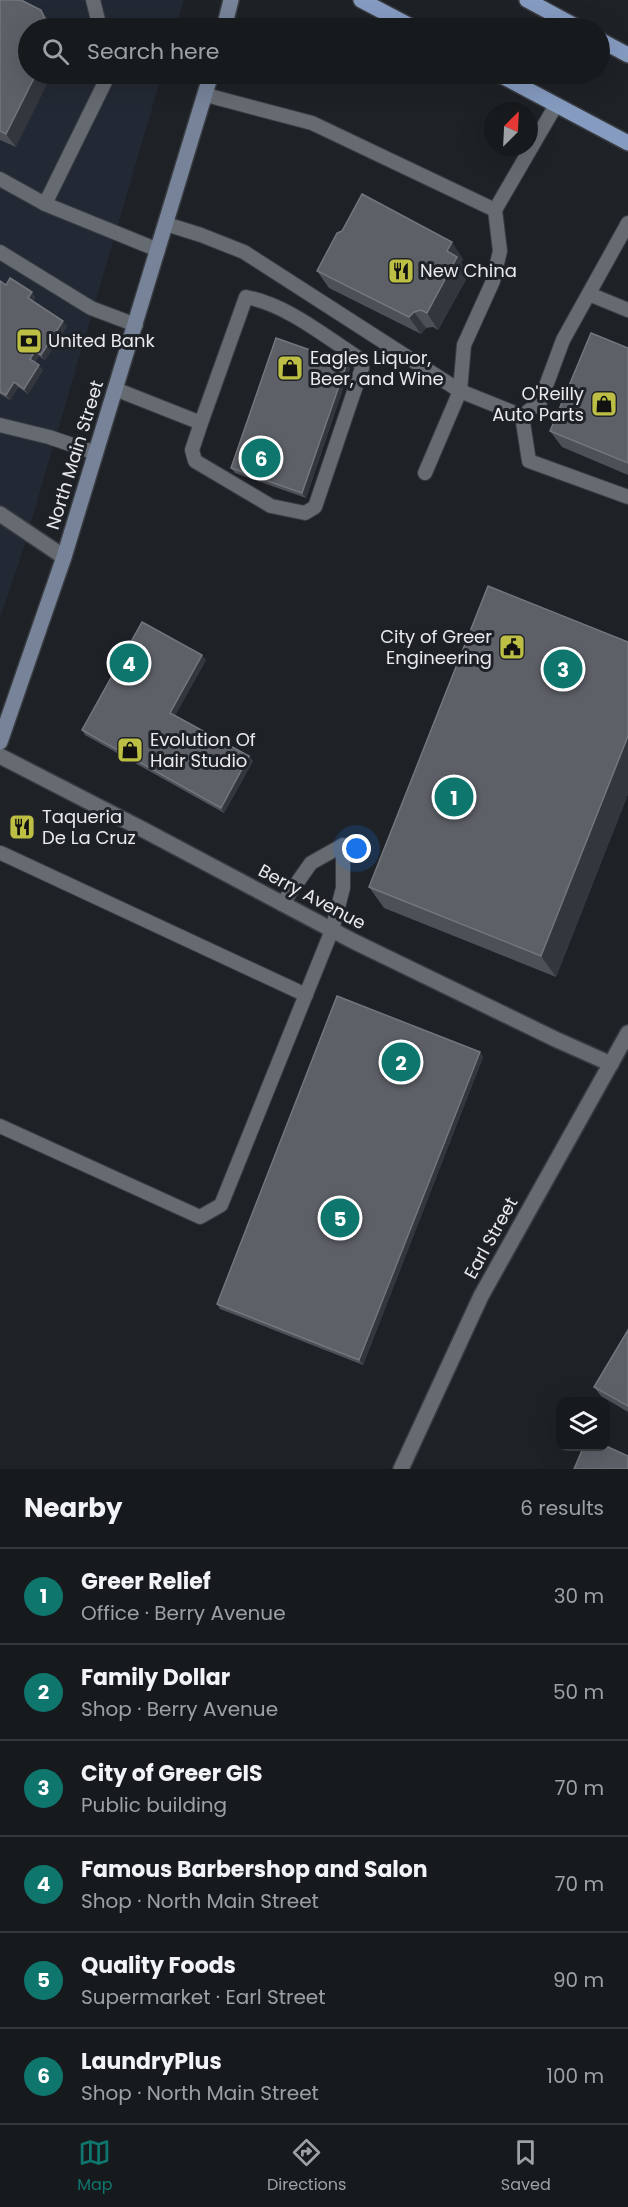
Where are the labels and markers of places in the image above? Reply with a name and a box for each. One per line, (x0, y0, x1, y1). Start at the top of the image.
restaurant icon: New China (386, 256, 416, 286)
place label: New China (420, 258, 517, 283)
bank icon: United Bank (14, 326, 44, 356)
place label: United Bank (48, 328, 156, 353)
place label: Eagles Liquor, Beer, and Wine (310, 345, 444, 391)
shop icon: Eagles Liquor, Beer, and Wine (275, 353, 305, 383)
place label: O'Reilly Auto Parts (492, 381, 584, 427)
shop icon: O'Reilly Auto Parts (589, 389, 619, 419)
pin: 6 (242, 436, 280, 480)
place label: City of Greer Engineering (380, 624, 492, 670)
public building icon: City of Greer Engineering (497, 632, 527, 662)
pin: 4 (110, 640, 148, 686)
pin: 3 (544, 646, 582, 692)
place label: Evolution Of Hair Studio (150, 727, 256, 773)
shop icon: Evolution Of Hair Studio (115, 735, 145, 765)
pin: 1 (434, 774, 474, 820)
place label: Taqueria De La Cruz (42, 804, 136, 850)
restaurant icon: Taqueria De La Cruz (7, 812, 37, 842)
pin: 2 (382, 1040, 420, 1084)
pin: 5 (320, 1196, 360, 1240)

